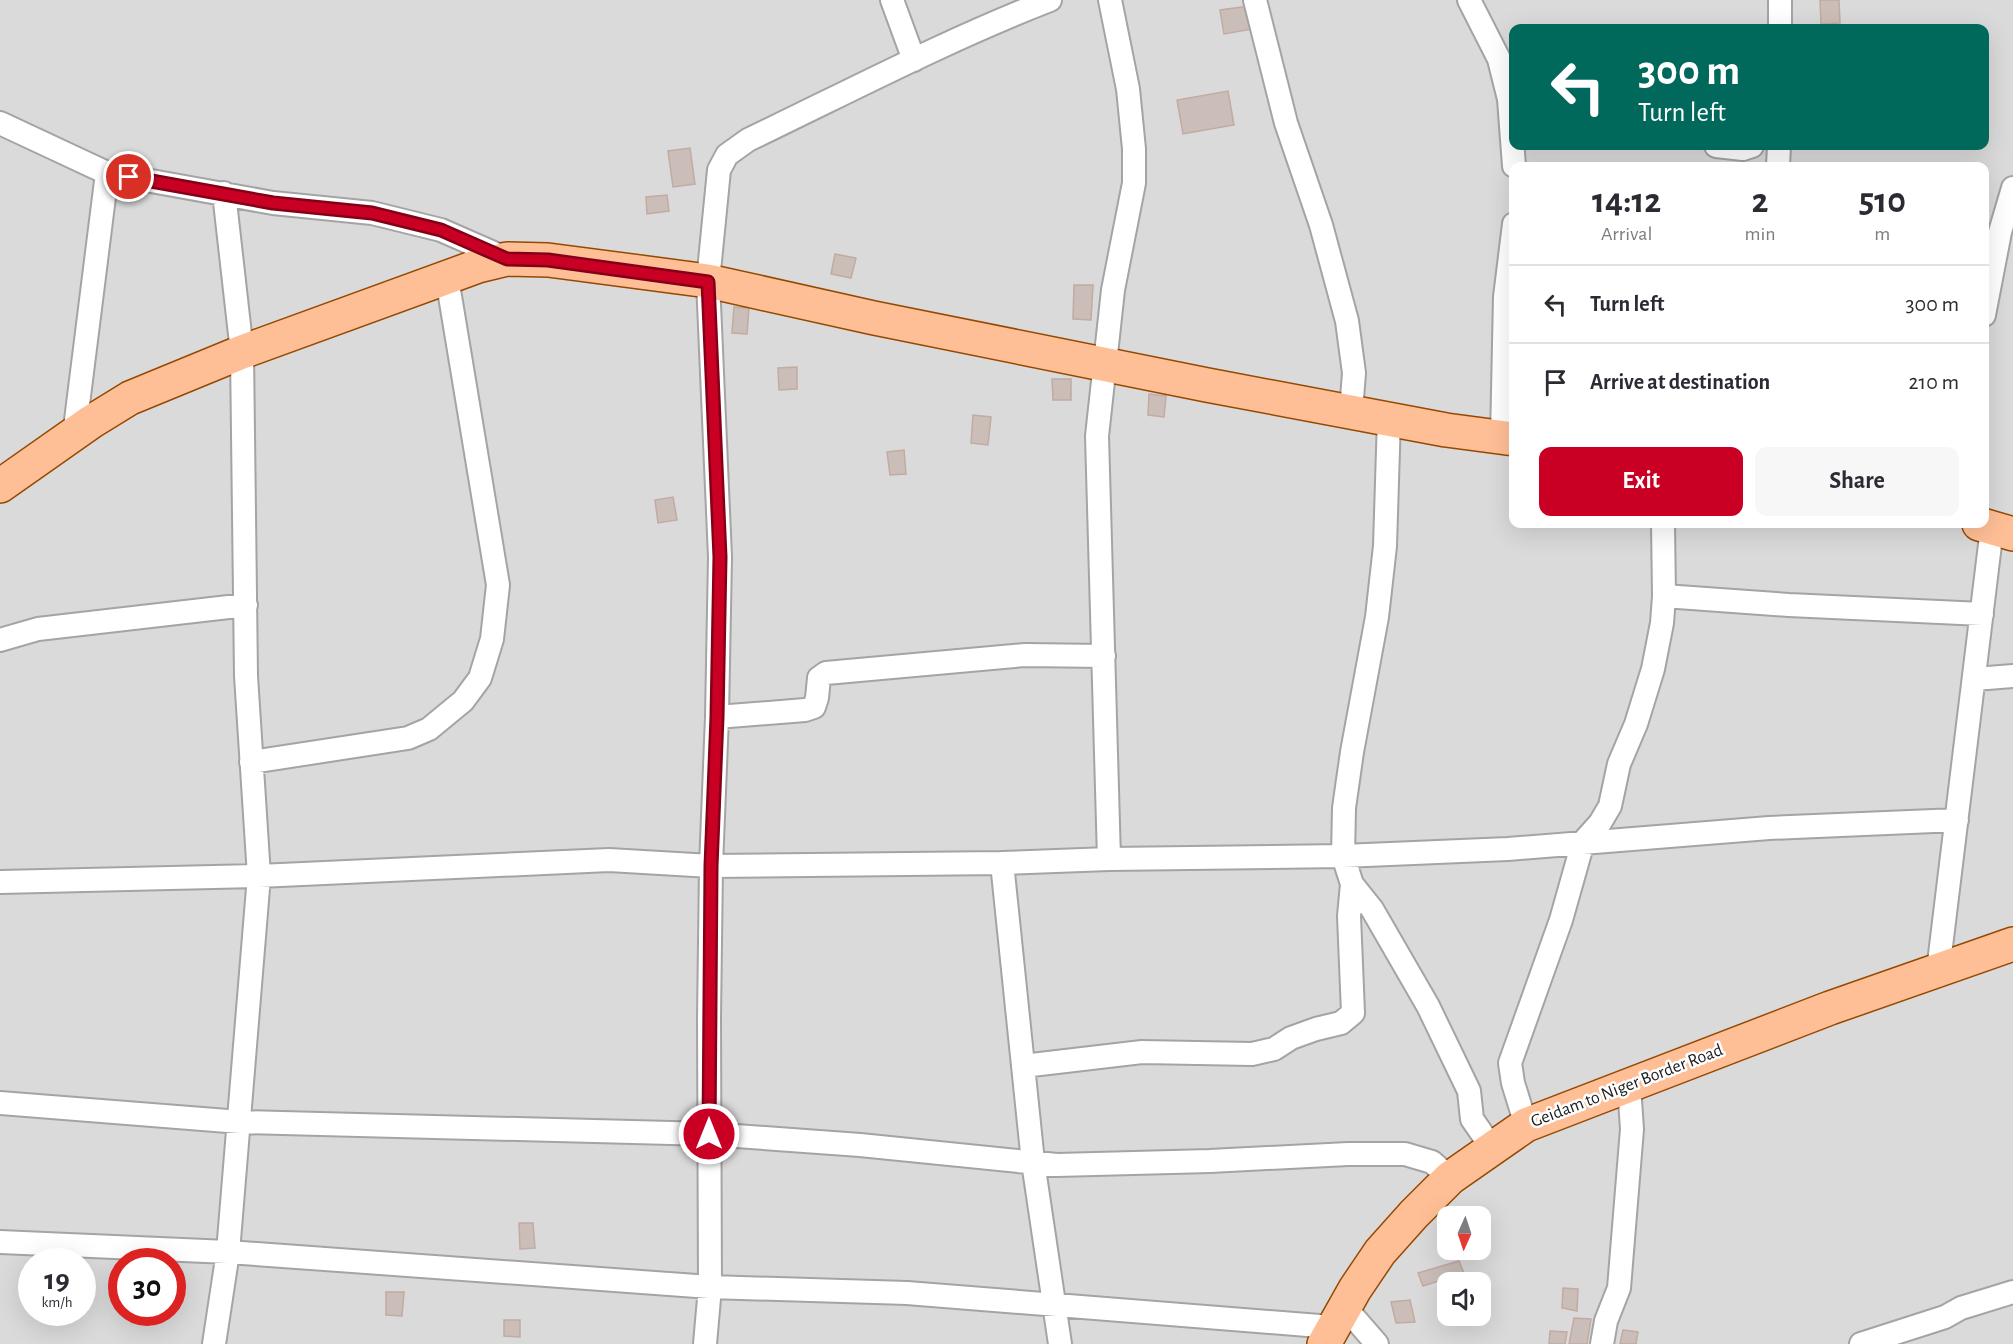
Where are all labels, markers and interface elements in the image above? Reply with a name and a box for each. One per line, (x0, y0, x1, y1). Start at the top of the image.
icon: left (1539, 48, 1617, 126)
text: 300 m (1638, 50, 1740, 92)
text: Turn left (1638, 99, 1726, 126)
pin (103, 151, 154, 202)
icon: arrive (112, 160, 145, 193)
text: 14:12 (1592, 183, 1661, 219)
text: 2 (1751, 183, 1768, 219)
text: 510 (1859, 183, 1906, 219)
text: Arrival (1601, 224, 1652, 244)
text: min (1744, 224, 1776, 244)
text: m (1874, 224, 1890, 244)
icon: left (1539, 288, 1572, 321)
text: Turn left (1590, 293, 1664, 315)
text: 300 m (1905, 293, 1959, 315)
icon: arrive (1539, 366, 1572, 399)
text: Arrive at destination (1590, 371, 1770, 393)
text: 210 m (1909, 371, 1959, 393)
button: Exit (1539, 447, 1743, 516)
button: Share (1755, 447, 1959, 516)
street label: Geidam to Niger Border Road (1529, 1041, 1725, 1131)
position arrow (677, 1102, 741, 1166)
north arrow (1437, 1206, 1491, 1260)
map controls (1437, 1206, 1491, 1326)
speed limit sign: 30 (108, 1248, 186, 1326)
text: 19 (44, 1265, 70, 1295)
button: sound (1437, 1272, 1491, 1326)
text: km/h (42, 1295, 72, 1310)

